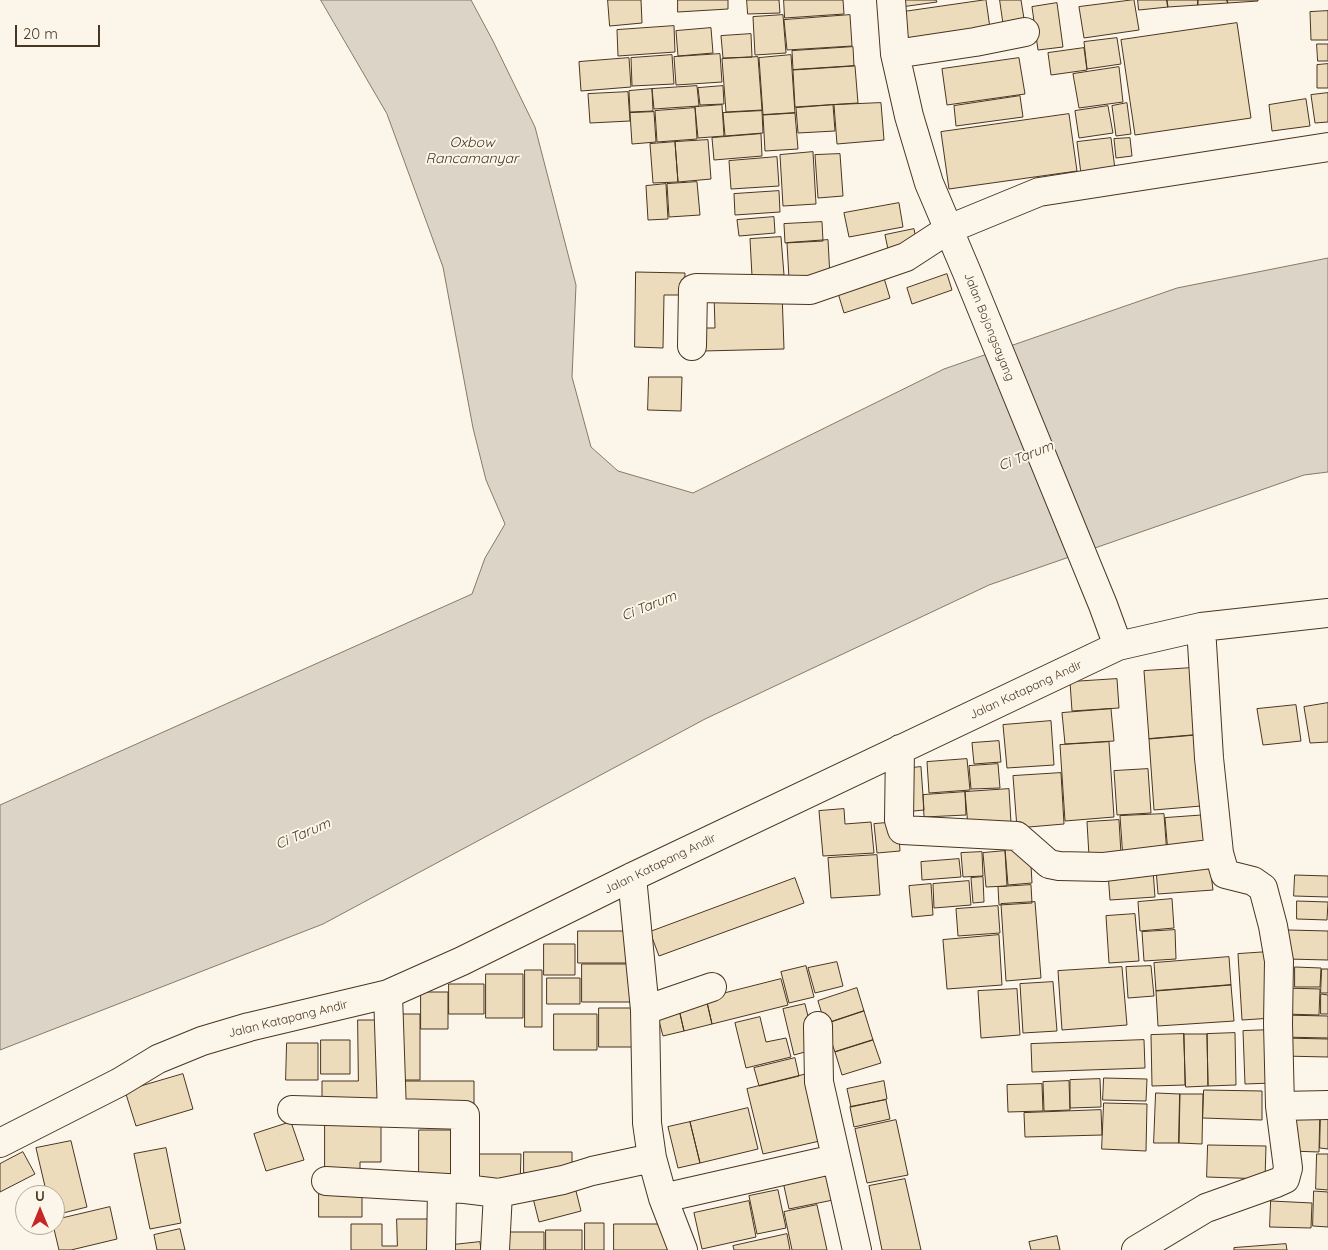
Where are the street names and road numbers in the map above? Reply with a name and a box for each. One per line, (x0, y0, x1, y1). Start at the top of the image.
street label: Jalan Bojongsayang (961, 271, 1017, 383)
street label: Jalan Katapang Andir (967, 658, 1085, 722)
street label: Jalan Katapang Andir (602, 831, 718, 897)
street label: Jalan Katapang Andir (227, 997, 349, 1041)

